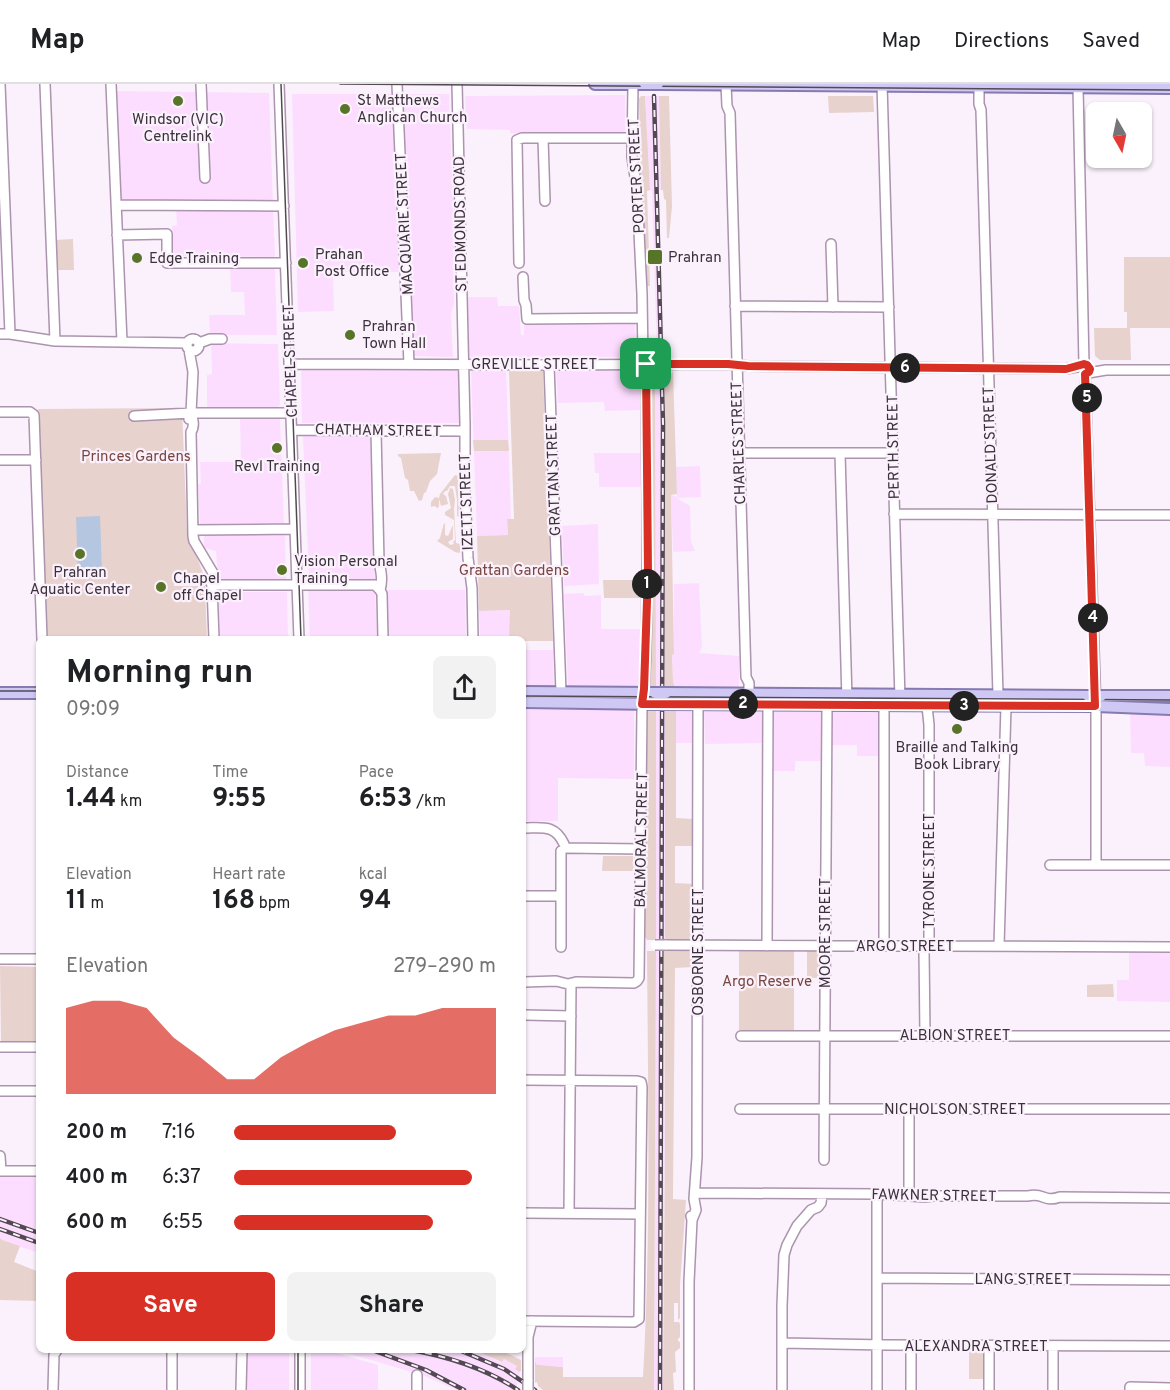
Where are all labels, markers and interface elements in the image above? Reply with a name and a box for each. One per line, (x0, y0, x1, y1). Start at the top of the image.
text: Map (30, 23, 85, 59)
text: Map (881, 28, 921, 55)
text: Directions (954, 28, 1049, 55)
text: Saved (1082, 28, 1140, 55)
place label: St Matthews Anglican Church (357, 92, 468, 128)
marker: Windsor (VIC) Centrelink (171, 94, 185, 108)
marker: St Matthews Anglican Church (338, 102, 352, 116)
north arrow (1086, 102, 1152, 168)
map controls (1086, 102, 1152, 168)
place label: Windsor (VIC) Centrelink (132, 111, 224, 147)
street label: PORTER STREET (625, 118, 650, 234)
street label: MACQUARIE STREET (392, 153, 419, 295)
street label: ST EDMONDS ROAD (451, 156, 472, 292)
place label: Prahan Post Office (315, 246, 389, 282)
marker: Prahran (646, 248, 664, 266)
place label: Prahran (668, 249, 722, 268)
place label: Edge Training (149, 250, 239, 269)
marker: Edge Training (130, 251, 144, 265)
marker: Prahan Post Office (296, 256, 310, 270)
street label: CHAPEL STREET (280, 304, 303, 418)
place label: Prahran Town Hall (362, 318, 426, 354)
marker: Prahran Town Hall (343, 328, 357, 342)
pin (620, 338, 671, 389)
icon: arrive (629, 347, 662, 380)
pin: 6 (890, 353, 920, 383)
street label: GREVILLE STREET (471, 356, 597, 375)
text: 6 (900, 358, 910, 378)
street label: CHARLES STREET (728, 381, 751, 505)
pin: 5 (1072, 383, 1102, 413)
street label: DONALD STREET (980, 386, 1003, 504)
text: 5 (1082, 388, 1092, 408)
street label: PERTH STREET (884, 394, 905, 499)
street label: GRATTAN STREET (543, 414, 566, 536)
street label: CHATHAM STREET (315, 421, 441, 442)
marker: Revl Training (270, 441, 284, 455)
park label: Princes Gardens (81, 448, 191, 467)
street label: IZETT STREET (456, 453, 479, 551)
place label: Revl Training (234, 458, 320, 477)
marker: Prahran Aquatic Center (73, 547, 87, 561)
place label: Vision Personal Training (294, 553, 398, 589)
park label: Grattan Gardens (459, 562, 569, 581)
marker: Vision Personal Training (275, 563, 289, 577)
place label: Prahran Aquatic Center (30, 564, 131, 600)
pin: 1 (632, 569, 662, 599)
place label: Chapel off Chapel (173, 570, 242, 606)
text: 1 (644, 574, 650, 594)
marker: Chapel off Chapel (154, 580, 168, 594)
pin: 4 (1078, 603, 1108, 633)
text: 4 (1088, 608, 1098, 628)
text: Morning run (66, 653, 253, 695)
button: share (433, 656, 496, 719)
pin: 2 (728, 689, 758, 719)
pin: 3 (949, 691, 979, 721)
text: 2 (738, 694, 748, 714)
text: 3 (959, 696, 969, 716)
text: 09:09 (66, 697, 120, 723)
marker: Braille and Talking Book Library (950, 722, 964, 736)
place label: Braille and Talking Book Library (895, 739, 1019, 775)
text: Distance (66, 763, 129, 783)
text: Time (212, 763, 248, 783)
text: Pace (359, 763, 394, 783)
street label: BALMORAL STREET (632, 772, 653, 908)
text: 1.44 (66, 783, 116, 816)
text: 9:55 (212, 783, 266, 816)
text: 6:53 (359, 783, 412, 816)
text: km (116, 792, 142, 812)
text: /km (412, 792, 446, 812)
street label: TYRONE STREET (921, 813, 940, 929)
text: Elevation (66, 865, 132, 885)
text: Heart rate (212, 865, 286, 885)
text: kcal (359, 865, 387, 885)
street label: MOORE STREET (817, 878, 836, 988)
text: 11 (66, 885, 87, 918)
text: 168 (212, 885, 255, 918)
text: 94 (359, 885, 391, 918)
street label: OSBORNE STREET (690, 888, 709, 1016)
text: m (87, 894, 104, 914)
text: bpm (255, 894, 290, 914)
street label: ARGO STREET (856, 938, 954, 957)
text: Elevation (66, 954, 148, 980)
text: 279–290 m (393, 954, 496, 980)
park label: Argo Reserve (722, 973, 812, 992)
street label: ALBION STREET (899, 1027, 1011, 1046)
street label: NICHOLSON STREET (884, 1101, 1026, 1120)
text: 200 m (66, 1120, 127, 1146)
text: 7:16 (162, 1120, 196, 1146)
text: 400 m (66, 1165, 128, 1191)
text: 6:37 (162, 1165, 201, 1191)
street label: FAWKNER STREET (871, 1186, 997, 1207)
text: 600 m (66, 1210, 127, 1236)
text: 6:55 (162, 1210, 203, 1236)
street label: LANG STREET (975, 1271, 1071, 1290)
button: Save (66, 1272, 275, 1341)
button: Share (287, 1272, 496, 1341)
street label: ALEXANDRA STREET (904, 1338, 1048, 1357)

